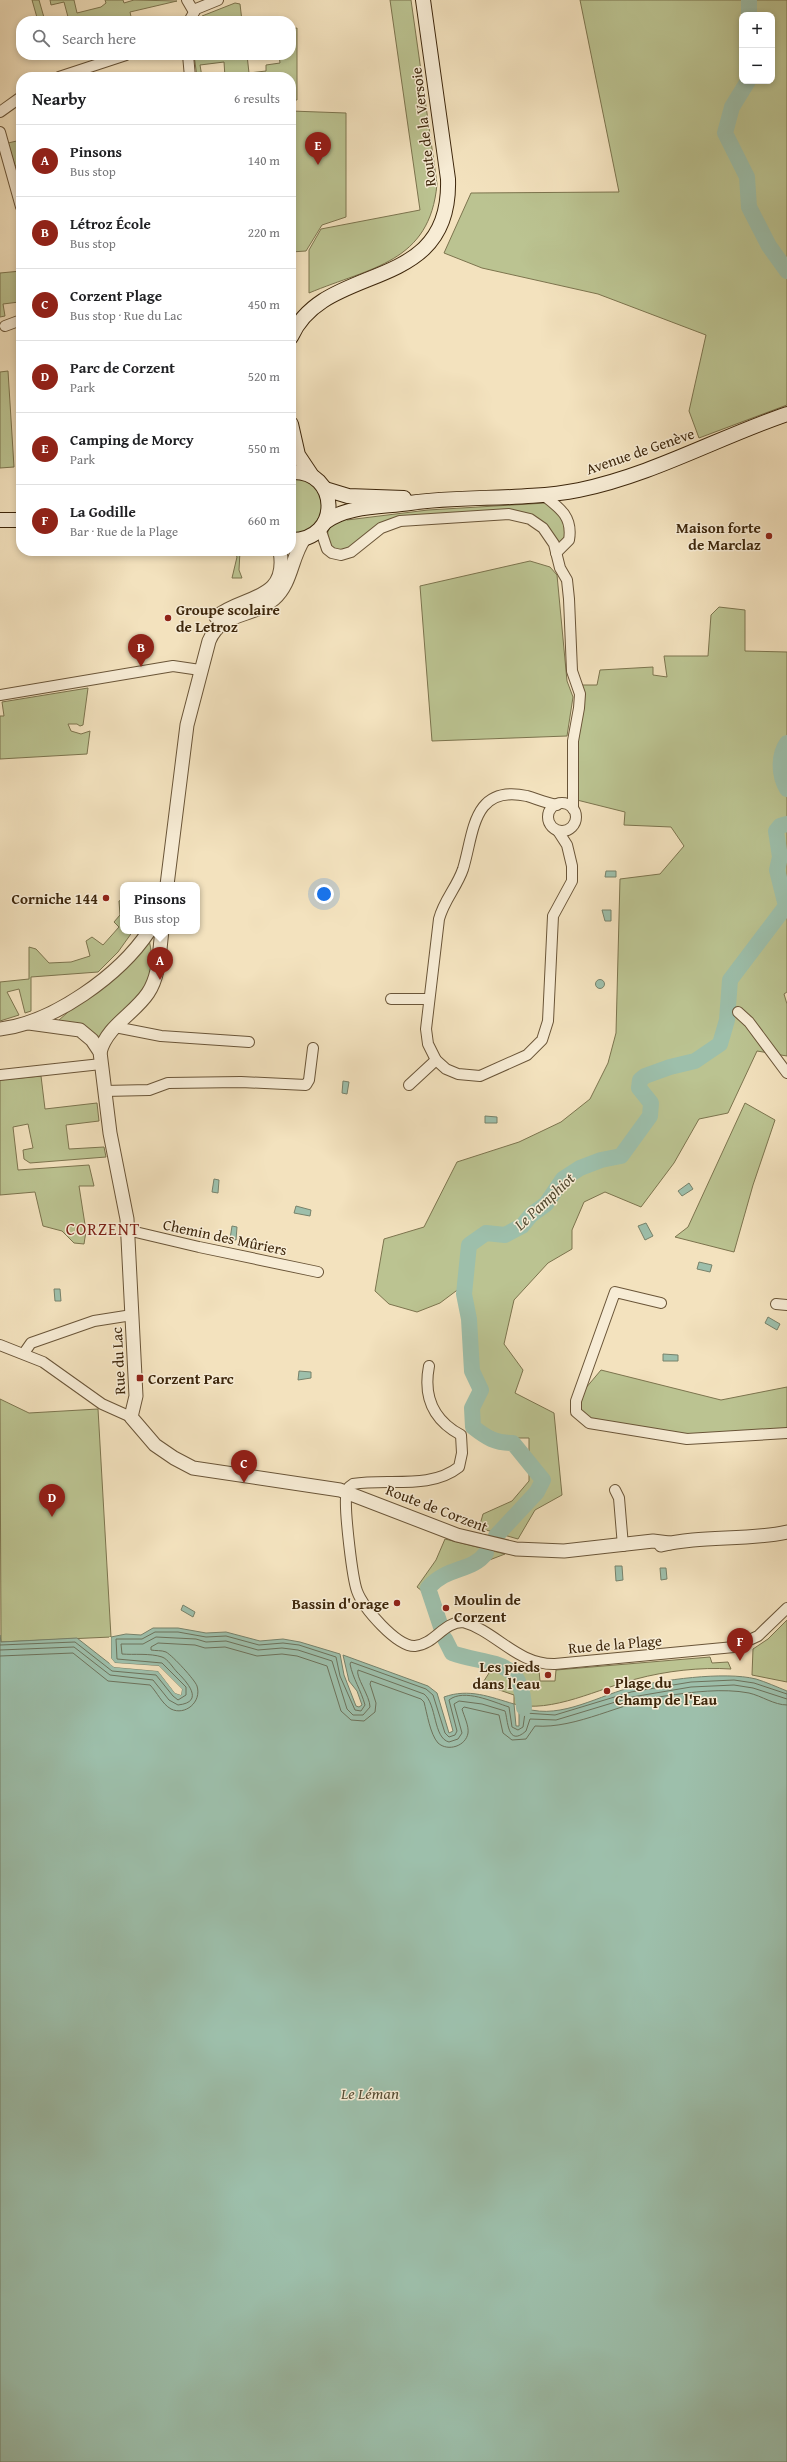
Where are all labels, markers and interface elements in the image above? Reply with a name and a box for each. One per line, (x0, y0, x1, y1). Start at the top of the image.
map controls (739, 12, 775, 84)
button: + (739, 12, 775, 48)
search box (16, 16, 296, 60)
icon: search (30, 27, 52, 49)
text: Search here (62, 28, 136, 49)
button: − (739, 48, 775, 84)
street label: Route de la Versoie (405, 66, 441, 188)
text: Nearby (32, 86, 86, 111)
text: 6 results (234, 89, 280, 108)
pin: E (305, 132, 331, 165)
text: Pinsons (70, 141, 122, 162)
text: A (41, 151, 49, 170)
text: 140 m (248, 151, 280, 170)
text: Bus stop (70, 162, 116, 181)
text: Létroz École (70, 213, 151, 234)
text: B (41, 223, 49, 242)
text: 220 m (248, 223, 280, 242)
text: Bus stop (70, 234, 116, 253)
text: Corzent Plage (70, 285, 162, 306)
text: C (41, 295, 49, 314)
text: 450 m (248, 295, 280, 314)
text: Bus stop · Rue du Lac (70, 306, 182, 325)
text: Parc de Corzent (70, 357, 175, 378)
text: D (41, 367, 49, 386)
text: 520 m (248, 367, 280, 386)
text: Park (70, 378, 95, 397)
street label: Avenue de Genève (583, 423, 697, 479)
text: Camping de Morcy (70, 429, 194, 450)
text: E (42, 439, 48, 458)
text: 550 m (248, 439, 280, 458)
text: Park (70, 450, 95, 469)
text: La Godille (70, 501, 136, 522)
text: F (42, 511, 48, 530)
text: 660 m (248, 511, 280, 530)
place label: Maison forte de Marclaz (676, 517, 761, 555)
text: Bar · Rue de la Plage (70, 522, 178, 541)
marker: Maison forte de Marclaz (764, 531, 774, 541)
place label: Groupe scolaire de Letroz (176, 599, 280, 637)
marker: Groupe scolaire de Letroz (163, 613, 173, 623)
pin: B (128, 634, 154, 667)
popup (120, 882, 200, 934)
your location (314, 884, 334, 904)
place label: Corniche 144 (12, 888, 98, 909)
text: Pinsons (134, 888, 186, 909)
marker: Corniche 144 (101, 893, 111, 903)
text: Bus stop (134, 909, 180, 928)
pin: A (147, 947, 173, 980)
water label: Le Pamphiot (507, 1166, 581, 1236)
street label: Chemin des Mûriers (161, 1214, 289, 1260)
district label: CORZENT (66, 1216, 140, 1241)
street label: Rue du Lac (106, 1326, 130, 1395)
place label: Corzent Parc (148, 1368, 234, 1389)
marker: Corzent Parc (135, 1373, 145, 1383)
pin: C (231, 1450, 257, 1483)
street label: Route de Corzent (383, 1479, 492, 1537)
pin: D (39, 1484, 65, 1517)
place label: Moulin de Corzent (454, 1589, 521, 1627)
place label: Bassin d'orage (292, 1593, 389, 1614)
marker: Bassin d'orage (392, 1598, 402, 1608)
marker: Moulin de Corzent (441, 1603, 451, 1613)
pin: F (727, 1628, 753, 1661)
street label: Rue de la Plage (567, 1629, 663, 1659)
place label: Les pieds dans l'eau (473, 1656, 540, 1694)
marker: Les pieds dans l'eau (543, 1670, 553, 1680)
place label: Plage du Champ de l'Eau (615, 1672, 718, 1710)
marker: Plage du Champ de l'Eau (602, 1686, 612, 1696)
water label: Le Léman (340, 2081, 399, 2105)

